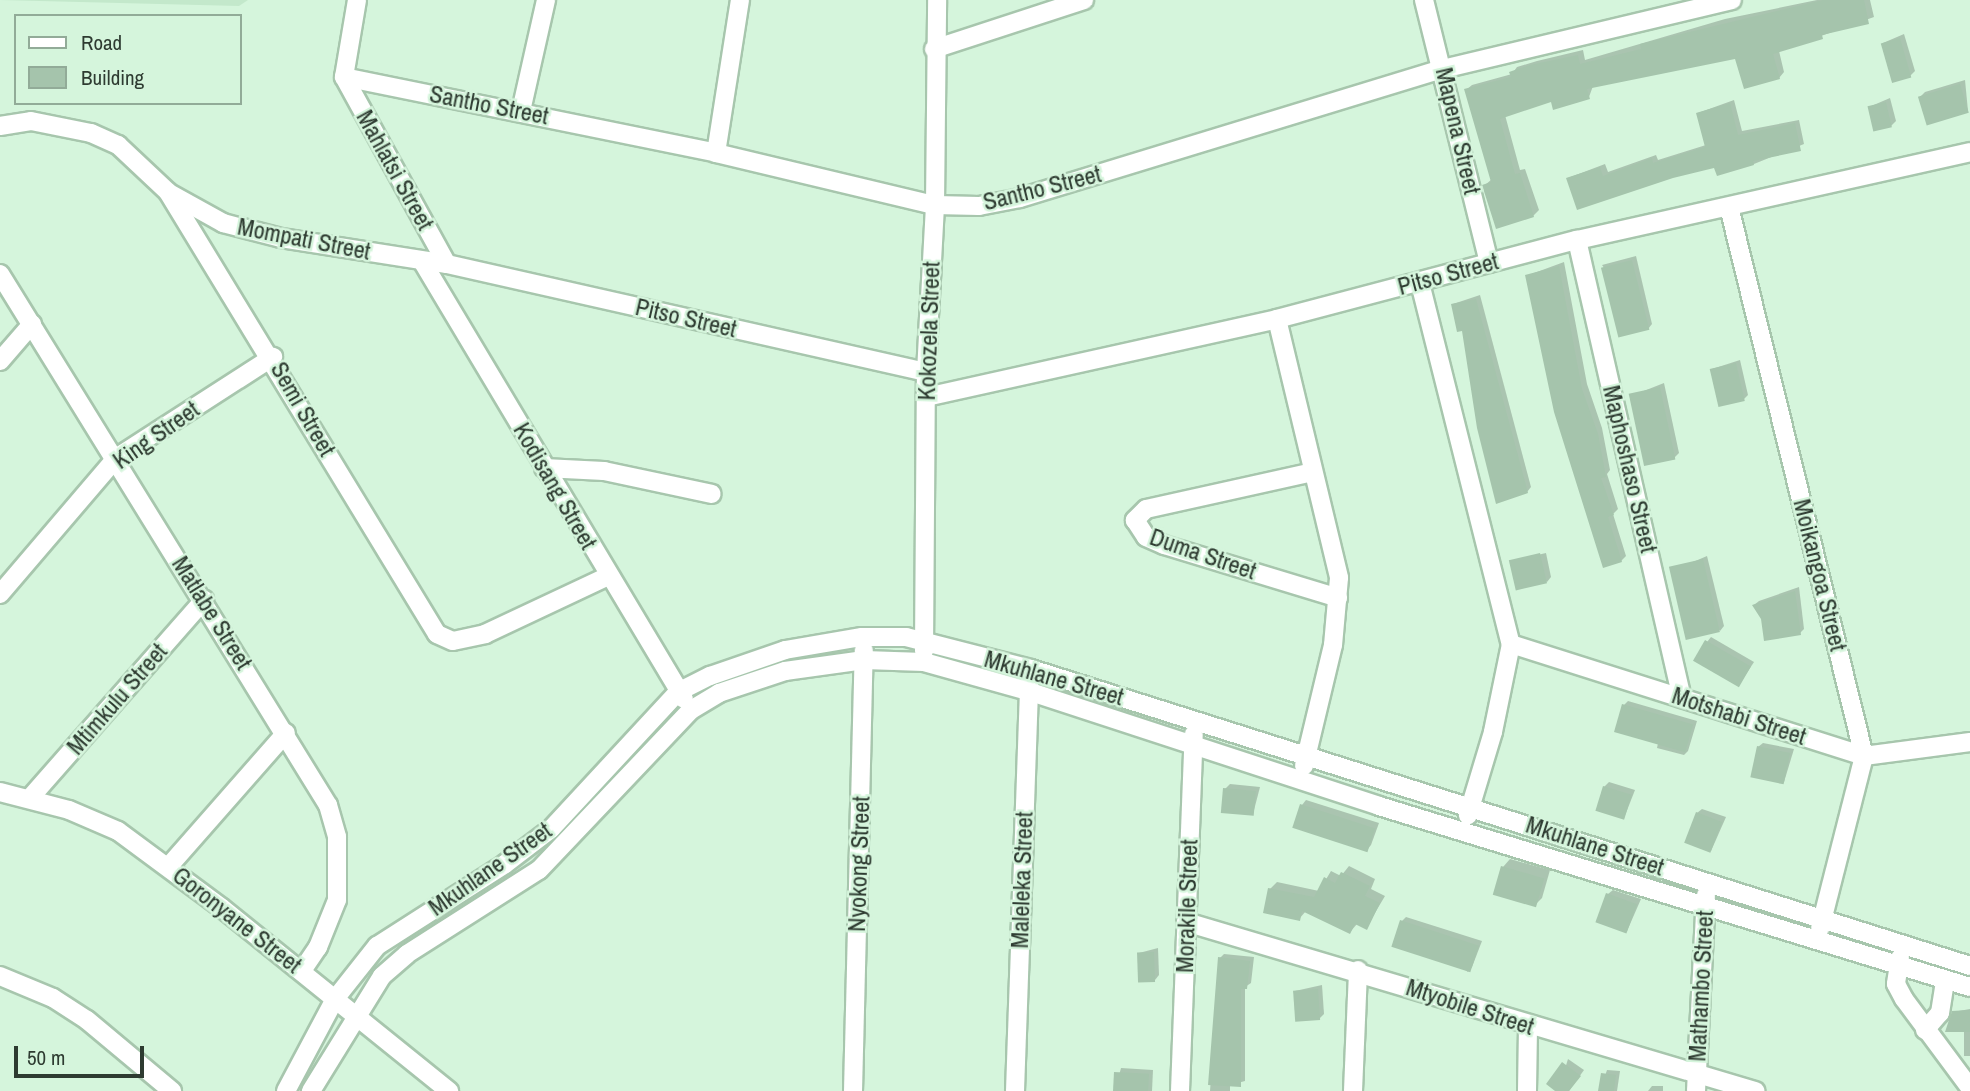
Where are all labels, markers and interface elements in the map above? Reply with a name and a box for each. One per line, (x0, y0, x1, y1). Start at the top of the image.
legend (14, 14, 242, 105)
text: Road (81, 28, 122, 57)
text: Building (81, 63, 144, 92)
street label: Mapena Street (1429, 65, 1487, 197)
street label: Santho Street (427, 79, 551, 131)
street label: Mahlatsi Street (350, 105, 440, 235)
street label: Santho Street (980, 159, 1104, 217)
street label: Mompati Street (235, 212, 373, 266)
street label: Pitso Street (1395, 247, 1501, 301)
street label: Kokozela Street (912, 261, 946, 401)
street label: Pitso Street (633, 292, 739, 344)
street label: Semi Street (265, 357, 341, 461)
street label: Maphoshaso Street (1597, 383, 1663, 555)
street label: King Street (107, 395, 205, 475)
street label: Kodisang Street (507, 418, 603, 554)
street label: Moikangoa Street (1787, 496, 1853, 654)
street label: Duma Street (1146, 522, 1260, 586)
street label: Matlabe Street (166, 551, 258, 675)
street label: Mtimkulu Street (61, 638, 173, 760)
street label: Mkuhlane Street (981, 644, 1127, 712)
street label: Motshabi Street (1668, 681, 1810, 751)
street label: Nyokong Street (842, 796, 876, 932)
street label: Mkuhlane Street (1522, 810, 1668, 882)
street label: Maleleka Street (1005, 811, 1039, 949)
street label: Mkuhlane Street (423, 816, 557, 922)
street label: Morakile Street (1170, 839, 1204, 973)
street label: Goronyane Street (167, 861, 307, 979)
street label: Mathambo Street (1683, 910, 1719, 1062)
street label: Mtyobile Street (1403, 973, 1537, 1041)
scale bar (18, 1032, 147, 1076)
text: 50 m (27, 1043, 65, 1072)

